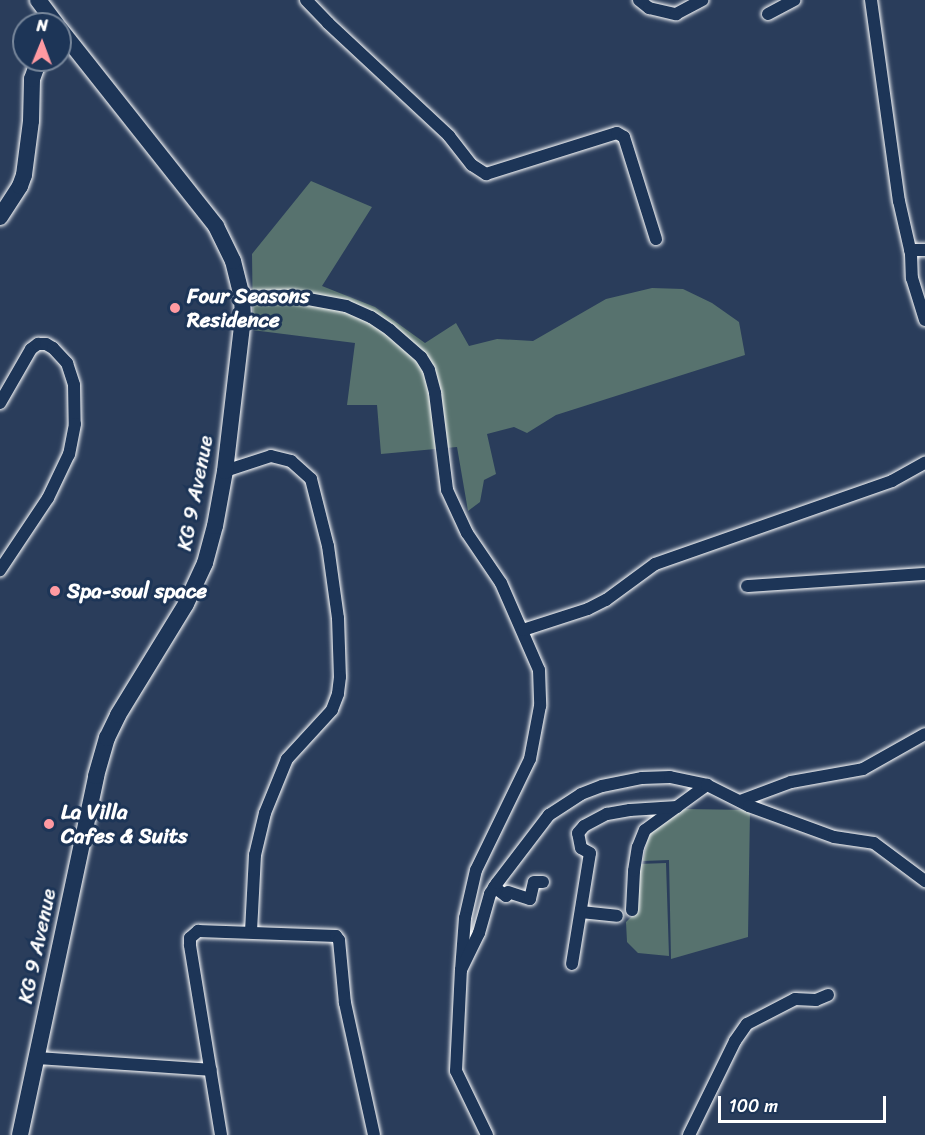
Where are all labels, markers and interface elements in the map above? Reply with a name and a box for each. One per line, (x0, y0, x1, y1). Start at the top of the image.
text: N (36, 11, 48, 40)
north arrow (12, 12, 72, 72)
place label: Four Seasons Residence (187, 283, 309, 333)
marker: Four Seasons Residence (168, 301, 182, 315)
street label: KG 9 Avenue (171, 433, 219, 553)
place label: Spa-soul space (67, 578, 207, 604)
marker: Spa-soul space (48, 584, 62, 598)
place label: La Villa Cafes & Suits (61, 799, 188, 849)
marker: La Villa Cafes & Suits (42, 817, 56, 831)
street label: KG 9 Avenue (13, 886, 61, 1006)
scale bar (721, 1084, 889, 1122)
text: 100 m (729, 1090, 778, 1122)

